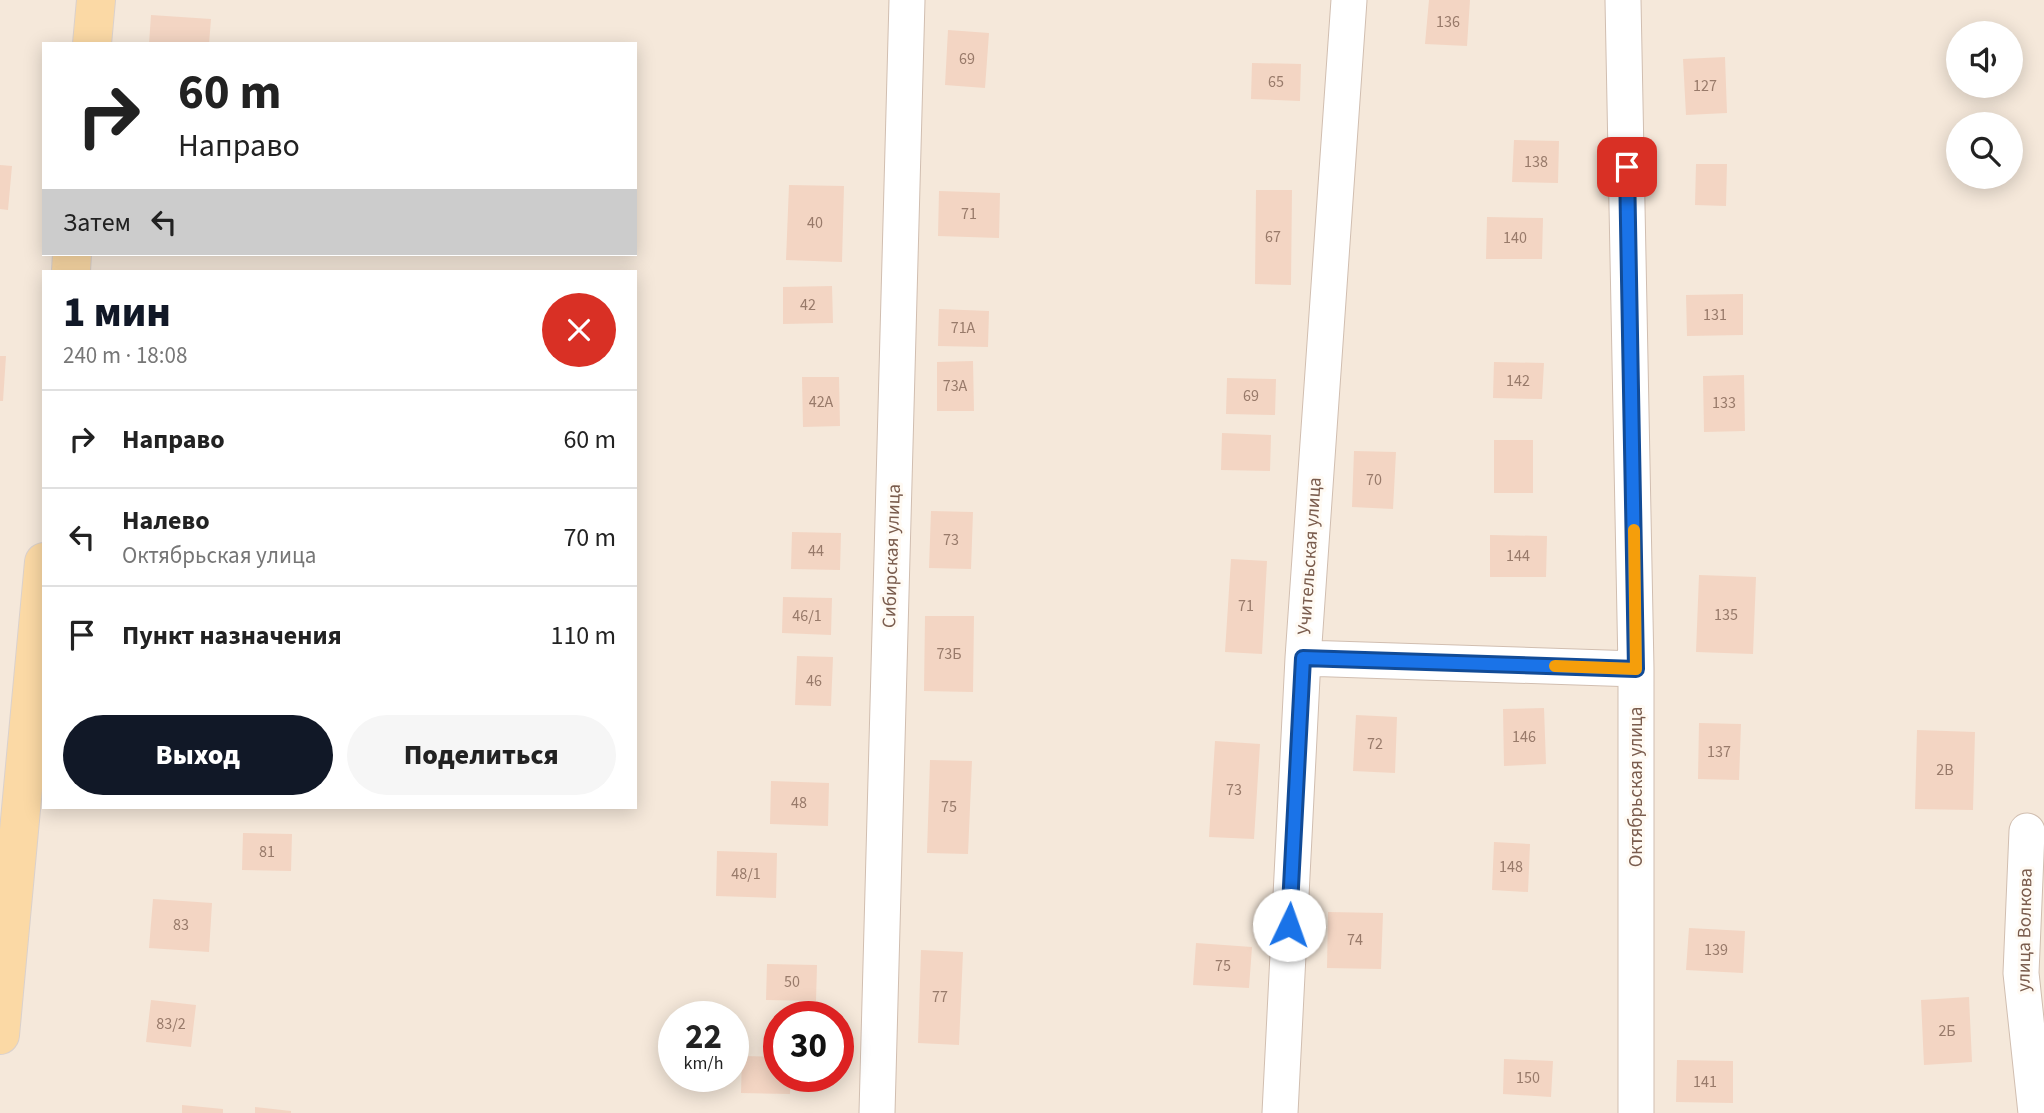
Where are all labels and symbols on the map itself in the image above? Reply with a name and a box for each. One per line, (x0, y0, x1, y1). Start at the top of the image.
house number: 136 (1436, 11, 1460, 33)
house number: 69 (959, 48, 975, 70)
house number: 65 (1268, 71, 1284, 93)
house number: 127 (1693, 75, 1717, 97)
pin (1597, 137, 1657, 197)
house number: 138 (1524, 151, 1548, 173)
house number: 71 (961, 203, 977, 225)
house number: 40 (807, 212, 823, 234)
house number: 67 (1265, 226, 1281, 248)
house number: 140 (1503, 227, 1527, 249)
house number: 42 (800, 294, 816, 316)
house number: 131 (1703, 304, 1727, 326)
house number: 71А (951, 317, 976, 339)
house number: 142 (1506, 370, 1530, 392)
house number: 73А (943, 375, 968, 397)
house number: 69 (1243, 385, 1259, 407)
house number: 42А (809, 391, 834, 413)
house number: 133 (1712, 392, 1736, 414)
house number: 70 (1366, 469, 1382, 491)
street label: Учительская улица (1291, 476, 1329, 636)
street label: Сибирская улица (876, 484, 908, 628)
house number: 73 (943, 529, 959, 551)
house number: 44 (808, 540, 824, 562)
house number: 144 (1506, 545, 1530, 567)
house number: 71 (1238, 595, 1254, 617)
house number: 135 (1714, 604, 1738, 626)
house number: 46/1 (792, 605, 822, 627)
house number: 73Б (936, 643, 962, 665)
house number: 46 (806, 670, 822, 692)
street label: Октябрьская улица (1623, 707, 1650, 867)
house number: 146 (1512, 726, 1536, 748)
house number: 72 (1367, 733, 1383, 755)
house number: 137 (1707, 741, 1731, 763)
house number: 2В (1936, 759, 1954, 781)
house number: 73 (1226, 779, 1242, 801)
house number: 48 (791, 792, 807, 814)
house number: 75 (941, 796, 957, 818)
house number: 81 (259, 841, 275, 863)
house number: 148 (1499, 856, 1523, 878)
house number: 48/1 (731, 863, 761, 885)
street label: улица Волкова (2010, 868, 2040, 992)
position arrow (1252, 888, 1326, 962)
house number: 83 (173, 914, 189, 936)
house number: 74 (1347, 929, 1363, 951)
house number: 139 (1704, 939, 1728, 961)
house number: 75 (1215, 955, 1231, 977)
house number: 50 (784, 971, 800, 993)
house number: 77 (932, 986, 948, 1008)
speed limit sign: 30 (763, 1001, 854, 1092)
house number: 83/2 (156, 1013, 186, 1035)
house number: 2Б (1938, 1020, 1956, 1042)
house number: 150 (1516, 1067, 1540, 1089)
house number: 141 (1693, 1071, 1717, 1093)

